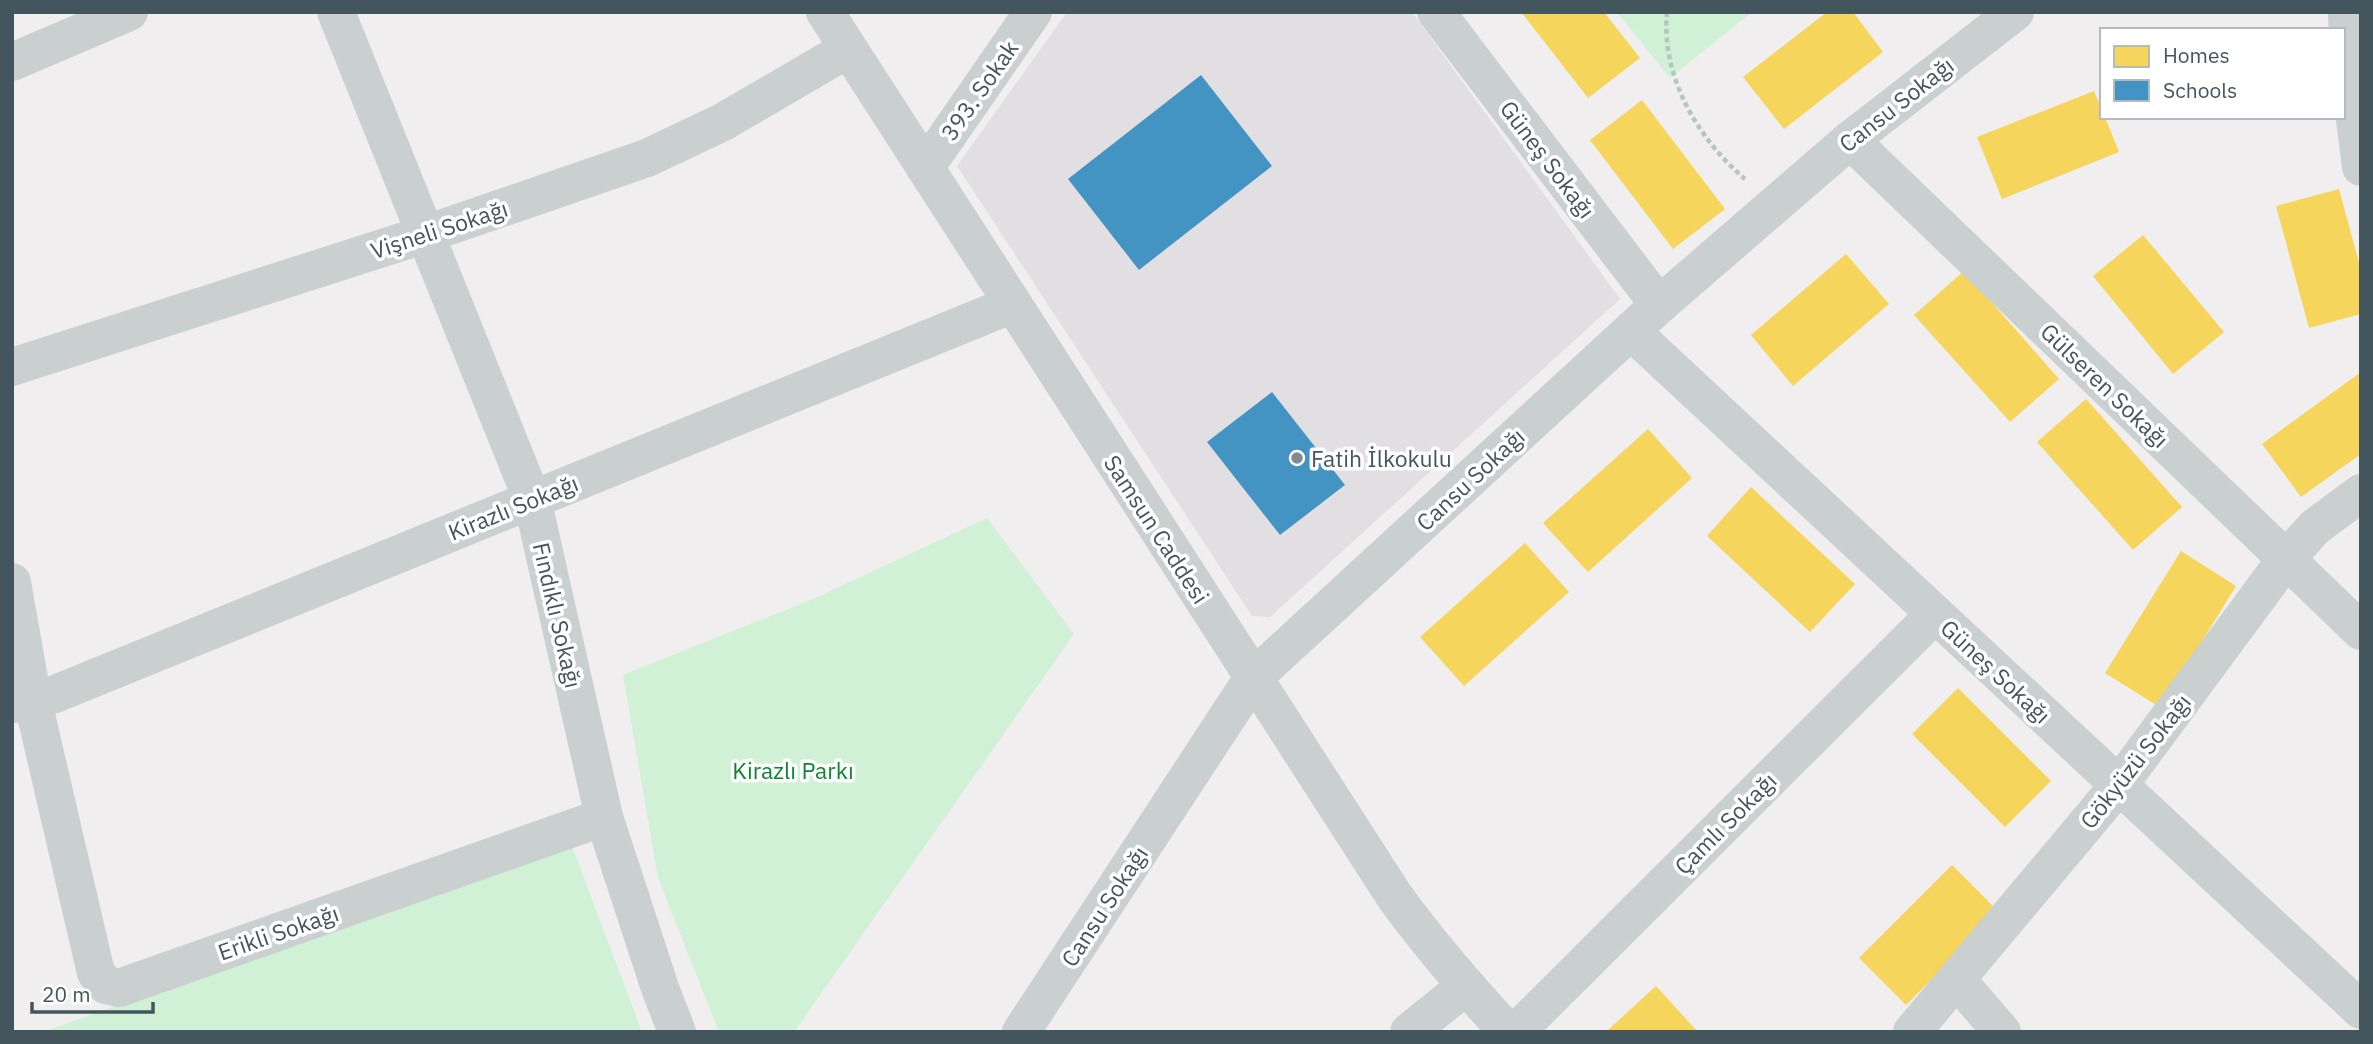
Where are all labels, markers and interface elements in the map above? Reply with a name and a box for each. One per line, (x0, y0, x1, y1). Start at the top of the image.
legend (2100, 28, 2345, 119)
street label: 393. Sokak (934, 34, 1024, 146)
text: Homes (2163, 41, 2230, 69)
street label: Cansu Sokağı (1832, 50, 1960, 158)
text: Schools (2163, 76, 2237, 104)
street label: Güneş Sokağı (1494, 94, 1602, 224)
street label: Vişneli Sokağı (367, 193, 511, 265)
street label: Gülseren Sokağı (2034, 316, 2176, 454)
street label: Cansu Sokağı (1409, 421, 1531, 537)
place label: Fatih İlkokulu (1311, 443, 1452, 473)
street label: Samsun Caddesi (1098, 449, 1216, 609)
marker: Fatih İlkokulu (1289, 450, 1305, 466)
street label: Kirazlı Sokağı (444, 467, 582, 547)
street label: Fındıklı Sokağı (527, 539, 589, 691)
street label: Güneş Sokağı (1935, 612, 2057, 730)
street label: Gökyüzü Sokağı (2073, 687, 2197, 835)
park label: Kirazlı Parkı (732, 755, 854, 785)
street label: Çamlı Sokağı (1668, 766, 1782, 880)
street label: Cansu Sokağı (1054, 840, 1154, 972)
street label: Erikli Sokağı (214, 897, 342, 967)
scale bar (32, 970, 152, 1014)
text: 20 m (42, 980, 91, 1008)

